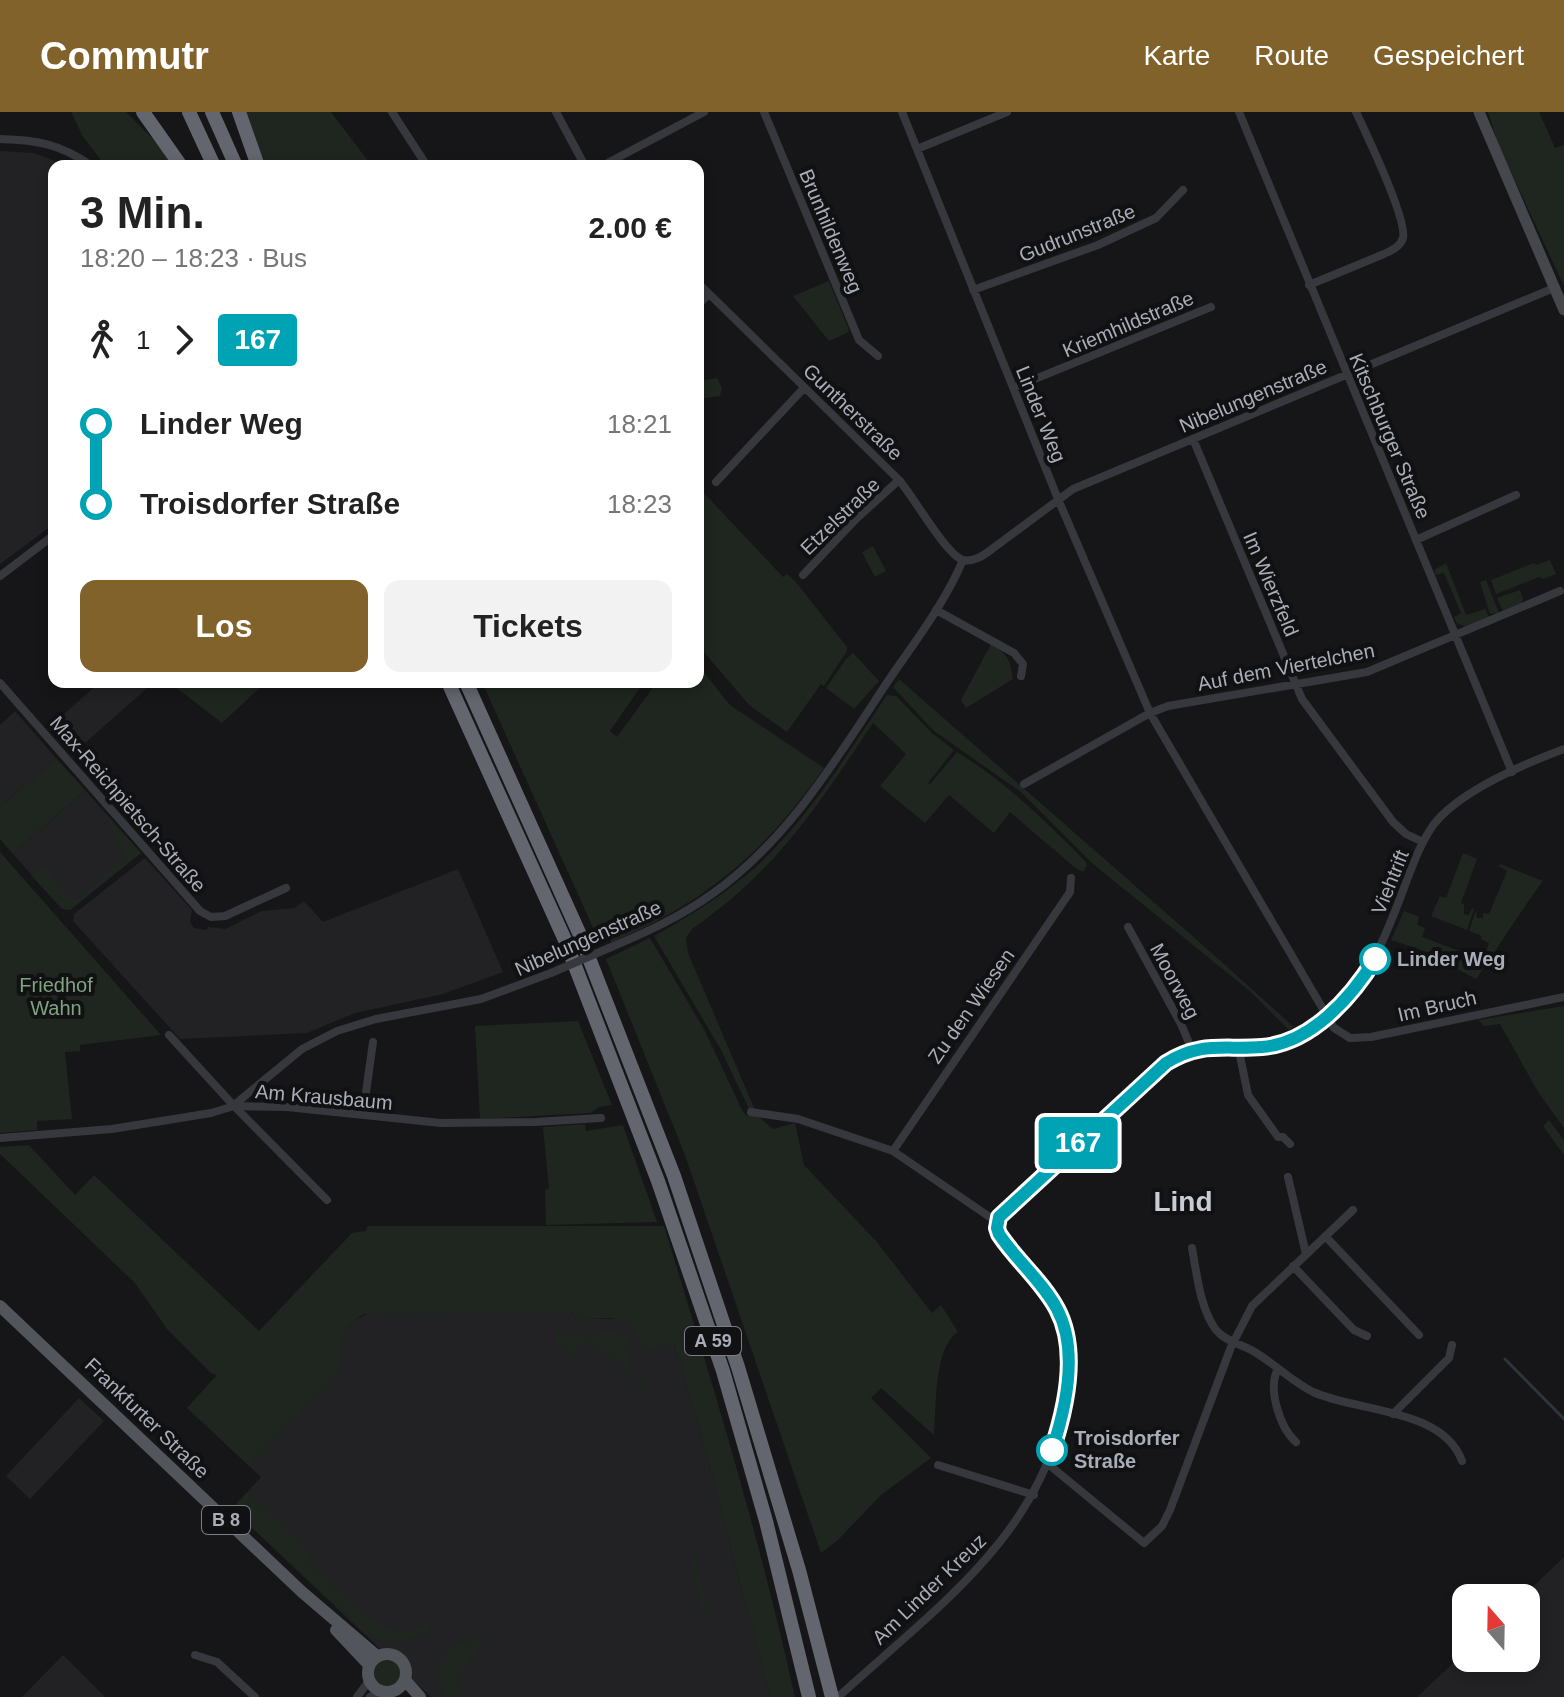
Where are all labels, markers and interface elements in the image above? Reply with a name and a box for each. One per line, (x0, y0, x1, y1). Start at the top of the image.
text: Commutr (40, 35, 209, 77)
text: Karte (1143, 40, 1210, 71)
text: Route (1254, 40, 1329, 71)
text: Gespeichert (1373, 40, 1524, 71)
street label: Brunhildenweg (795, 166, 867, 296)
text: 3 Min. (80, 188, 205, 237)
street label: Gudrunstraße (1016, 200, 1138, 266)
text: 2.00 € (589, 211, 672, 244)
text: 18:20 – 18:23 · Bus (80, 243, 307, 273)
street label: Kriemhildstraße (1059, 287, 1197, 361)
icon: walk (80, 318, 124, 362)
icon: forward (162, 318, 206, 362)
text: 167 (234, 324, 281, 355)
text: 1 (136, 325, 150, 355)
street label: Kitschburger Straße (1345, 350, 1435, 522)
street label: Nibelungenstraße (1176, 355, 1330, 437)
street label: Guntherstraße (799, 359, 907, 465)
street label: Linder Weg (1012, 363, 1070, 465)
text: Linder Weg (140, 407, 303, 440)
text: 18:21 (607, 409, 672, 439)
street label: Etzelstraße (796, 473, 884, 559)
text: Troisdorfer Straße (140, 487, 400, 520)
text: 18:23 (607, 489, 672, 519)
street label: Im Wierzfeld (1239, 529, 1303, 639)
button: Los (80, 580, 368, 672)
button: Tickets (384, 580, 672, 672)
street label: Auf dem Viertelchen (1196, 639, 1376, 695)
street label: Max-Reichpietsch-Straße (46, 712, 210, 896)
street label: Viehtrift (1367, 846, 1413, 917)
street label: Nibelungenstraße (511, 896, 665, 980)
street label: Moorweg (1146, 940, 1204, 1022)
marker: Linder Weg (1360, 944, 1390, 974)
street label: Zu den Wiesen (923, 945, 1019, 1067)
place label: Linder Weg (1397, 948, 1506, 970)
park label: Friedhof Wahn (19, 974, 93, 1019)
street label: Im Bruch (1396, 986, 1478, 1026)
street label: Am Krausbaum (254, 1080, 394, 1114)
line badge: 167 (1032, 1117, 1124, 1169)
text: 167 (1055, 1127, 1101, 1158)
district label: Lind (1153, 1186, 1213, 1217)
road number: A 59 (685, 1327, 741, 1355)
street label: Frankfurter Straße (81, 1353, 213, 1483)
place label: Troisdorfer Straße (1074, 1427, 1180, 1472)
marker: Troisdorfer Straße (1037, 1435, 1067, 1465)
road number: B 8 (202, 1506, 250, 1534)
street label: Am Linder Kreuz (868, 1529, 990, 1649)
north arrow (1452, 1584, 1540, 1672)
map controls (1452, 1584, 1540, 1672)

